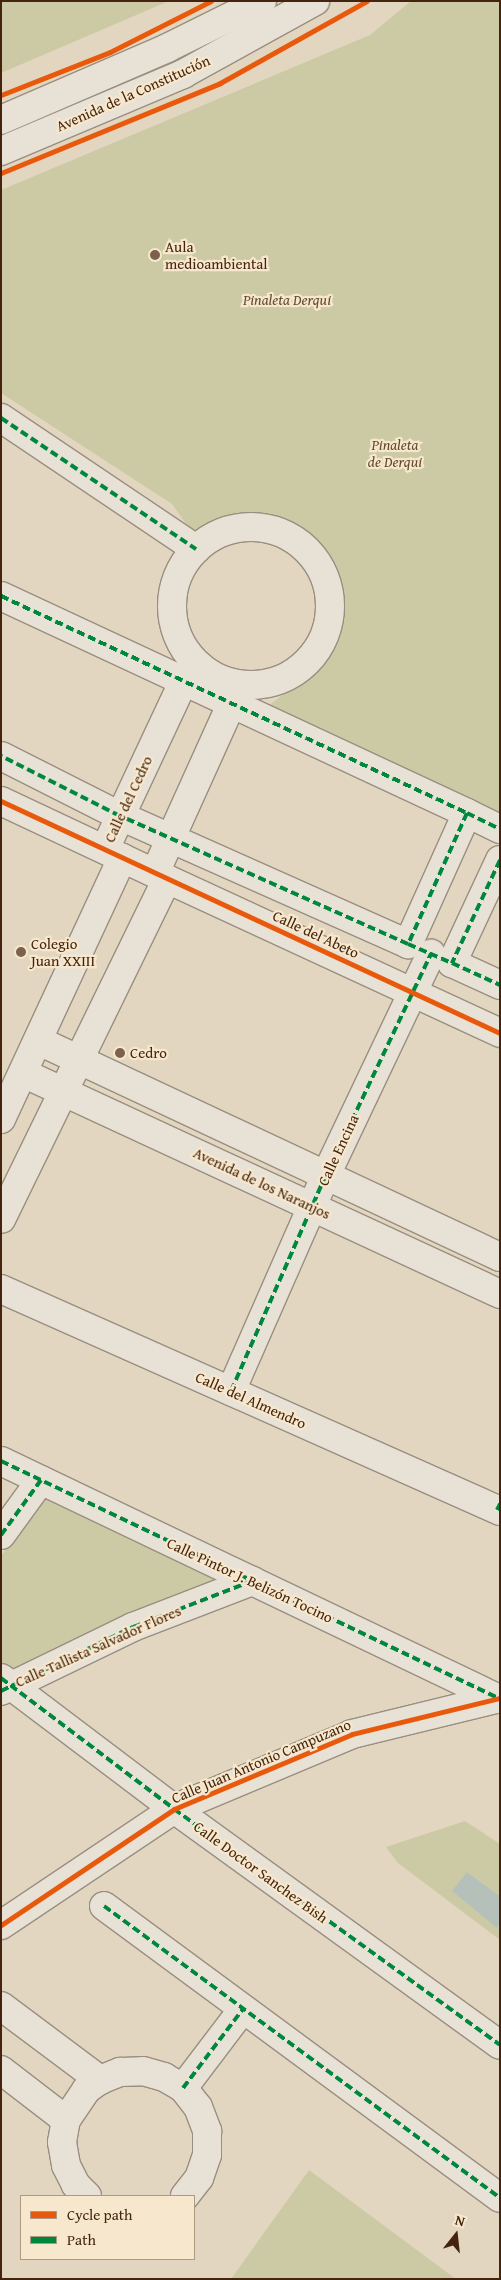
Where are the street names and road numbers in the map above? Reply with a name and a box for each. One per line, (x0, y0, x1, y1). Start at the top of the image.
street label: Avenida de la Constitución (53, 51, 213, 135)
street label: Calle del Cedro (100, 753, 156, 845)
street label: Calle del Abeto (270, 906, 362, 962)
street label: Calle Encina (314, 1112, 362, 1188)
street label: Avenida de los Naranjos (191, 1143, 333, 1223)
street label: Calle del Almendro (193, 1368, 309, 1432)
street label: Calle Pintor J. Belizón Tocino (164, 1534, 336, 1626)
street label: Calle Tallista Salvador Flores (12, 1601, 184, 1691)
street label: Calle Juan Antonio Campuzano (169, 1715, 353, 1807)
street label: Calle Doctor Sanchez Bish (190, 1817, 332, 1927)

